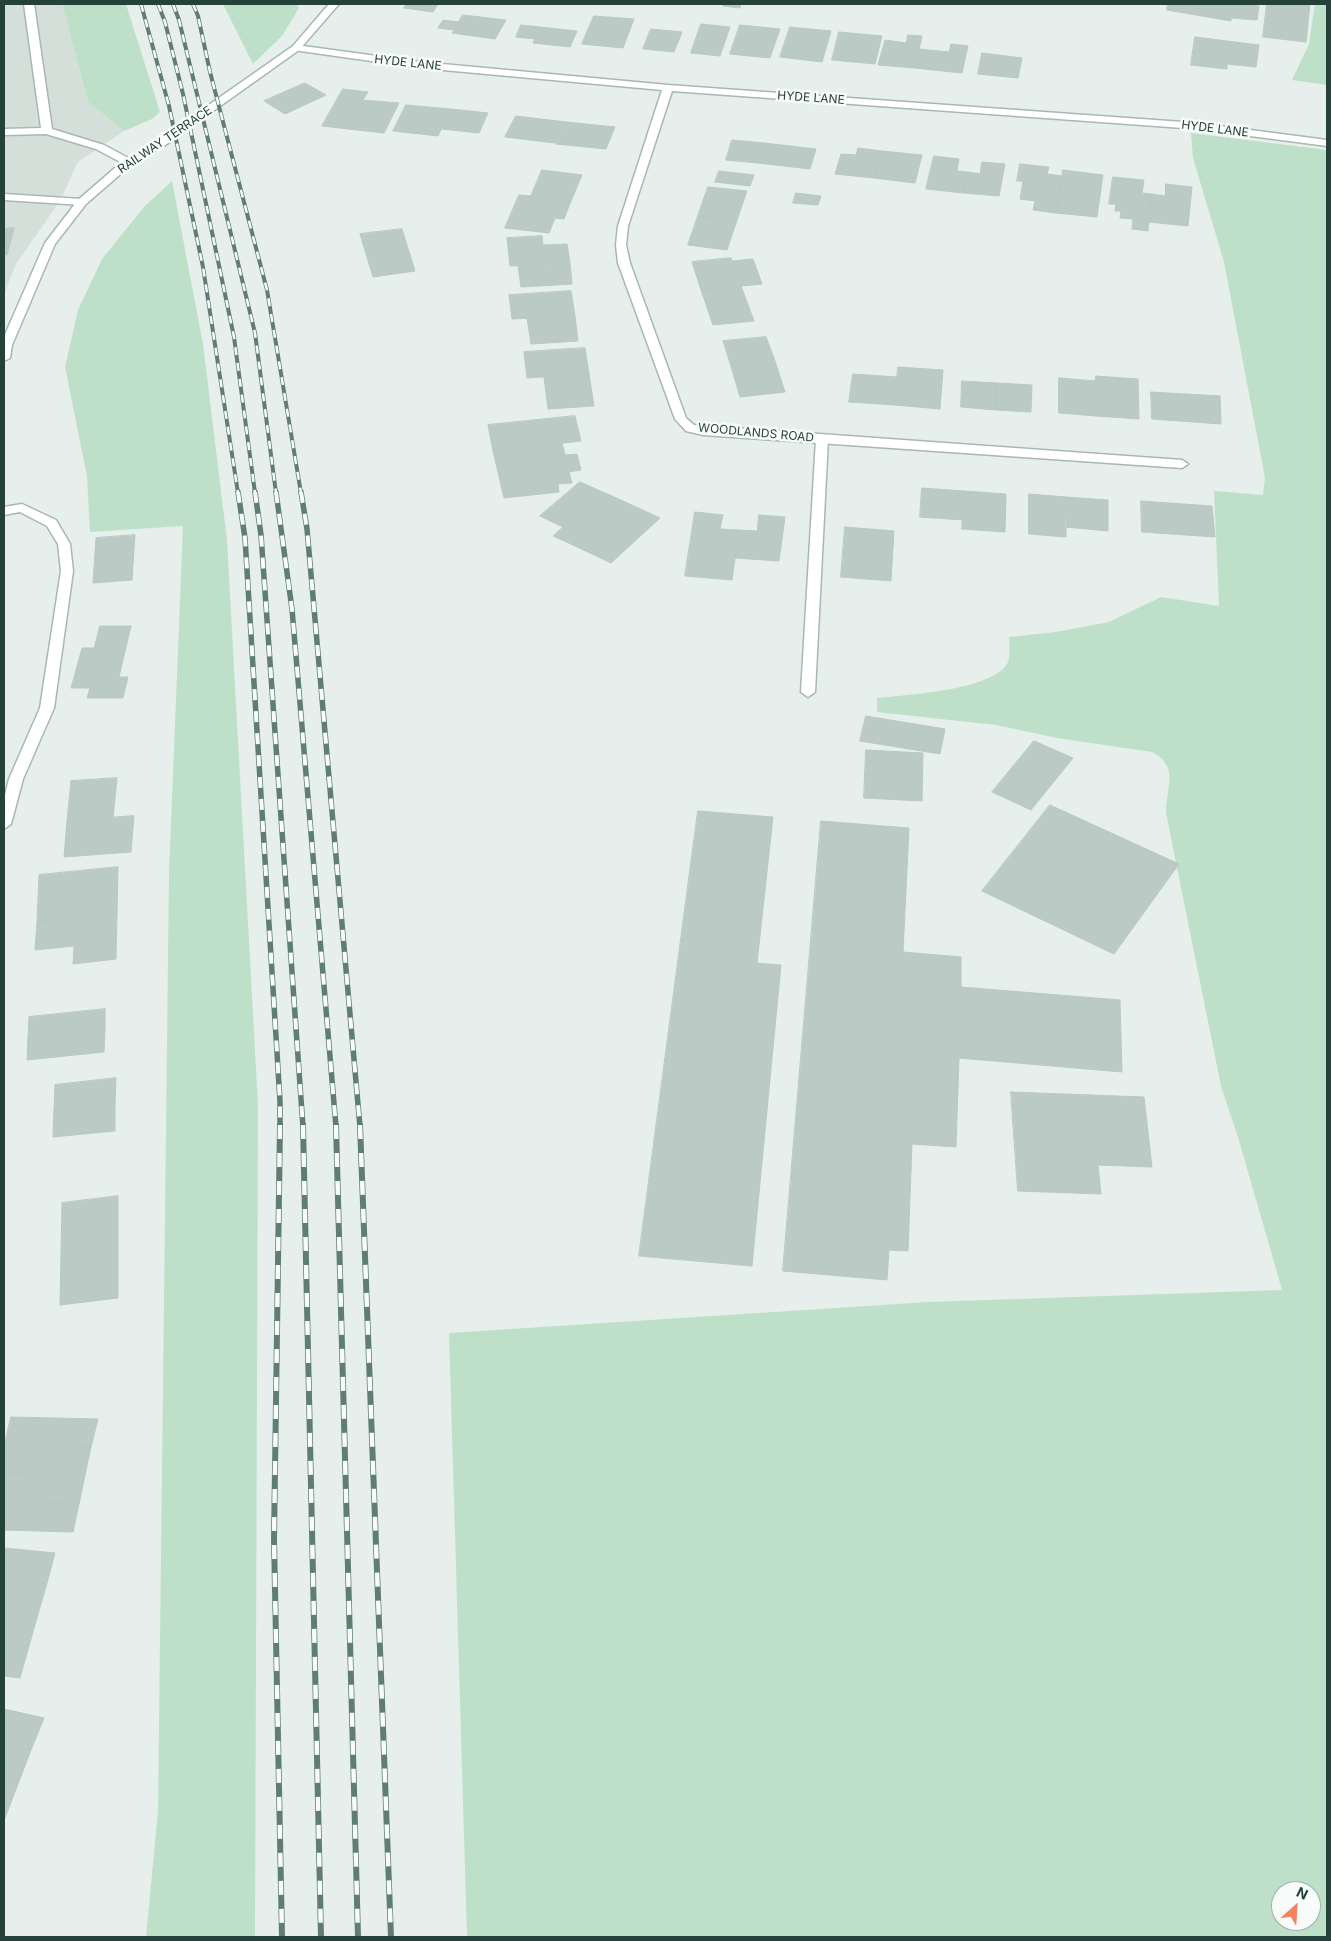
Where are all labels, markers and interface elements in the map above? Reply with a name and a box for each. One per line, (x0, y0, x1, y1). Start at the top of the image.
street label: HYDE LANE (374, 52, 442, 74)
street label: HYDE LANE (777, 88, 845, 108)
street label: RAILWAY TERRACE (115, 103, 215, 177)
street label: HYDE LANE (1181, 118, 1249, 140)
street label: WOODLANDS ROAD (698, 421, 814, 445)
north arrow (1271, 1881, 1321, 1931)
text: N (1294, 1883, 1311, 1903)

